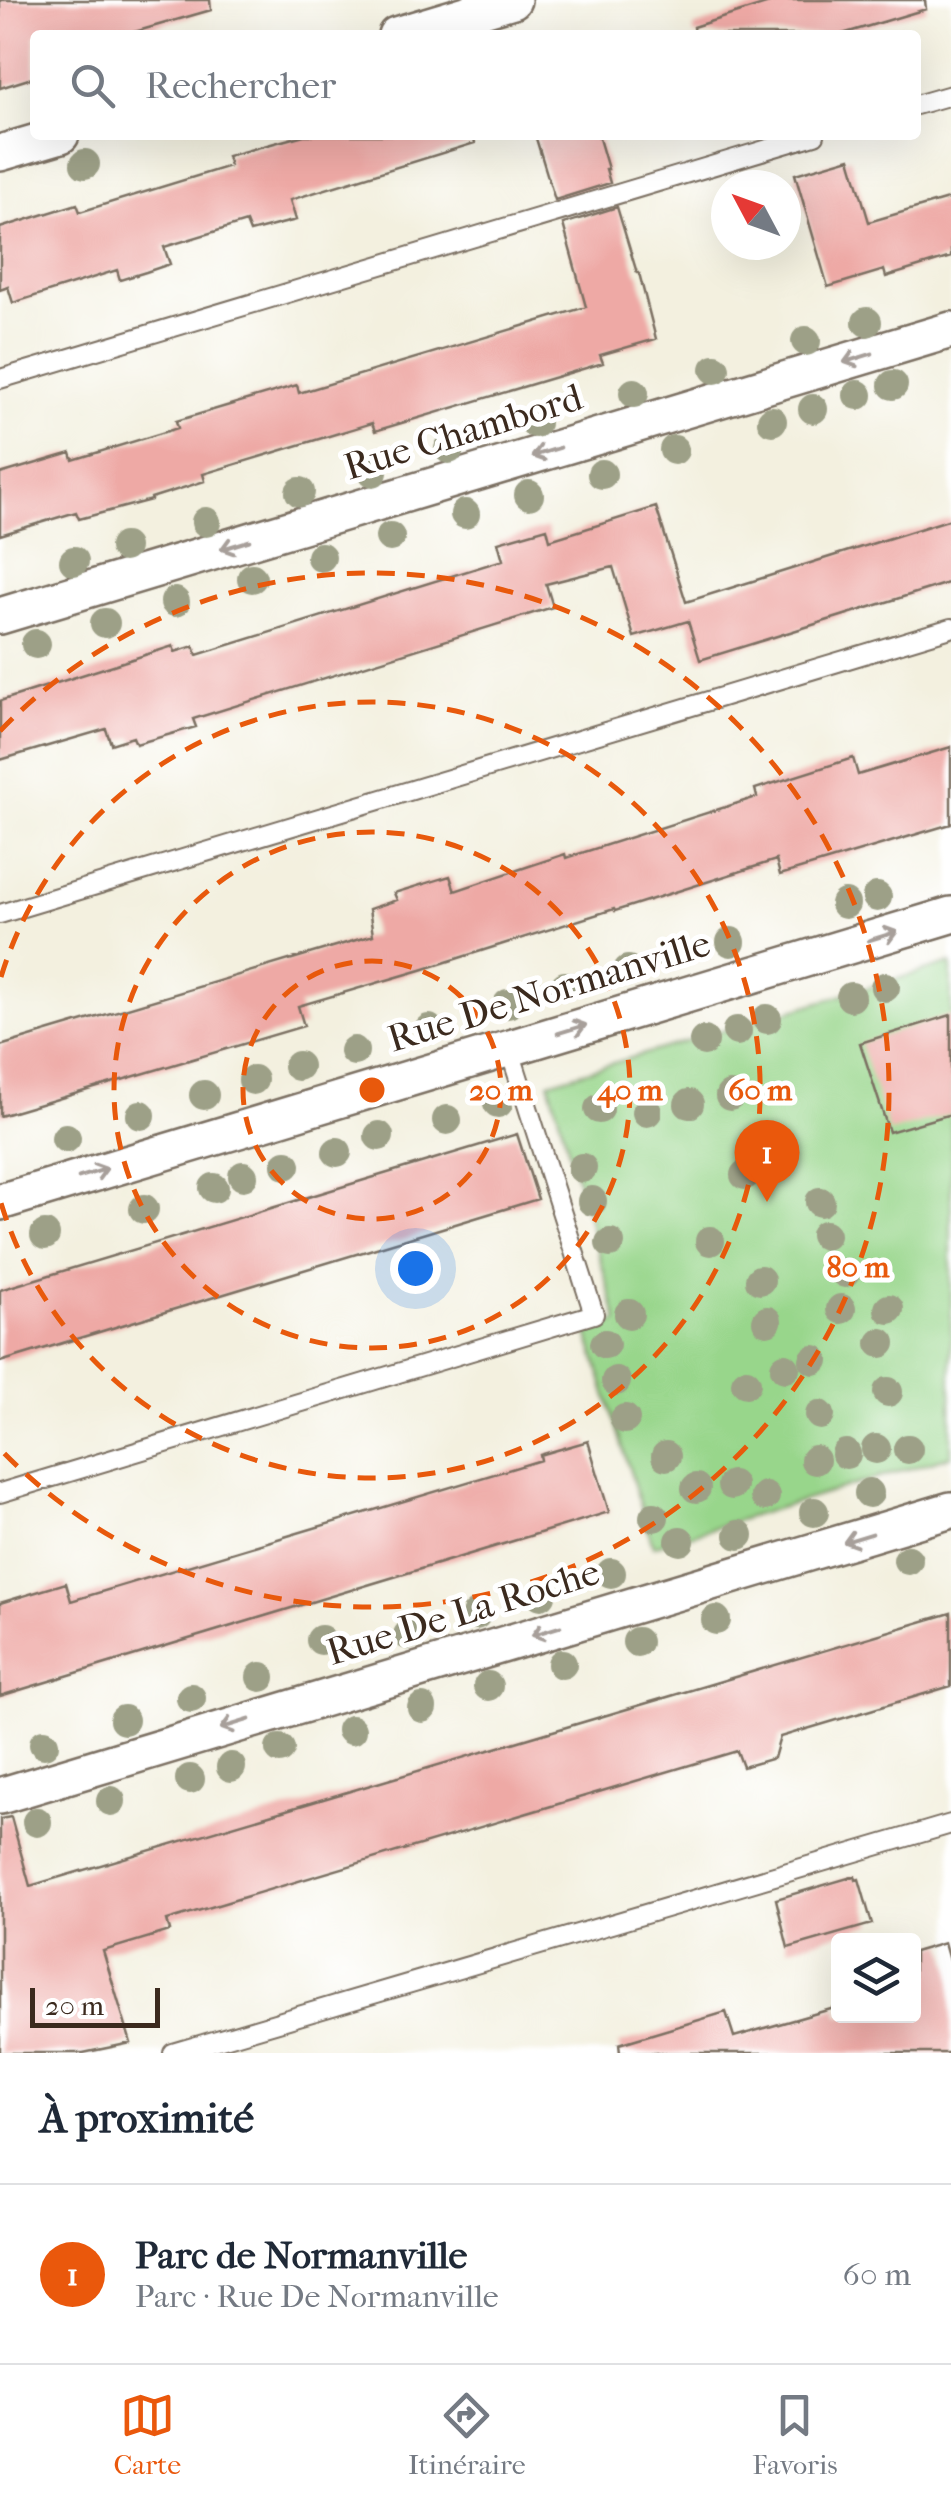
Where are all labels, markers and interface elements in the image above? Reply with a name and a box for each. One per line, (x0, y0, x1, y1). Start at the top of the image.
search box (30, 30, 921, 140)
icon: search (65, 58, 120, 113)
text: Rechercher (145, 63, 336, 108)
north arrow (711, 170, 801, 260)
one-way arrow (842, 350, 874, 368)
street label: Rue Chambord (339, 374, 588, 490)
one-way arrow (531, 444, 563, 462)
one-way arrow (220, 537, 251, 555)
street label: Rue De Normanville (382, 921, 716, 1061)
one-way arrow (867, 926, 899, 944)
one-way arrow (556, 1019, 587, 1037)
centre of rings (354, 1072, 390, 1108)
text: 20 m (469, 1073, 534, 1108)
text: 40 m (596, 1073, 664, 1109)
text: 60 m (728, 1073, 793, 1108)
pin: 1 (734, 1120, 800, 1202)
one-way arrow (77, 1163, 108, 1181)
your location (390, 1243, 441, 1294)
text: 80 m (826, 1250, 891, 1285)
one-way arrow (842, 1530, 874, 1548)
street label: Rue De La Roche (321, 1549, 605, 1675)
one-way arrow (531, 1623, 562, 1641)
one-way arrow (219, 1716, 251, 1734)
map controls (831, 1933, 921, 2023)
button: layers (831, 1933, 921, 2023)
scale bar (30, 1983, 160, 2028)
text: 20 m (45, 1989, 104, 2022)
text: À proximité (40, 2094, 254, 2143)
text: Parc de Normanville (135, 2233, 467, 2278)
text: 1 (67, 2256, 78, 2293)
text: 60 m (843, 2256, 911, 2293)
text: Parc · Rue De Normanville (135, 2278, 499, 2315)
tab: Carte (113, 2388, 181, 2481)
tab: Itinéraire (408, 2388, 525, 2481)
tab: Favoris (752, 2388, 838, 2481)

